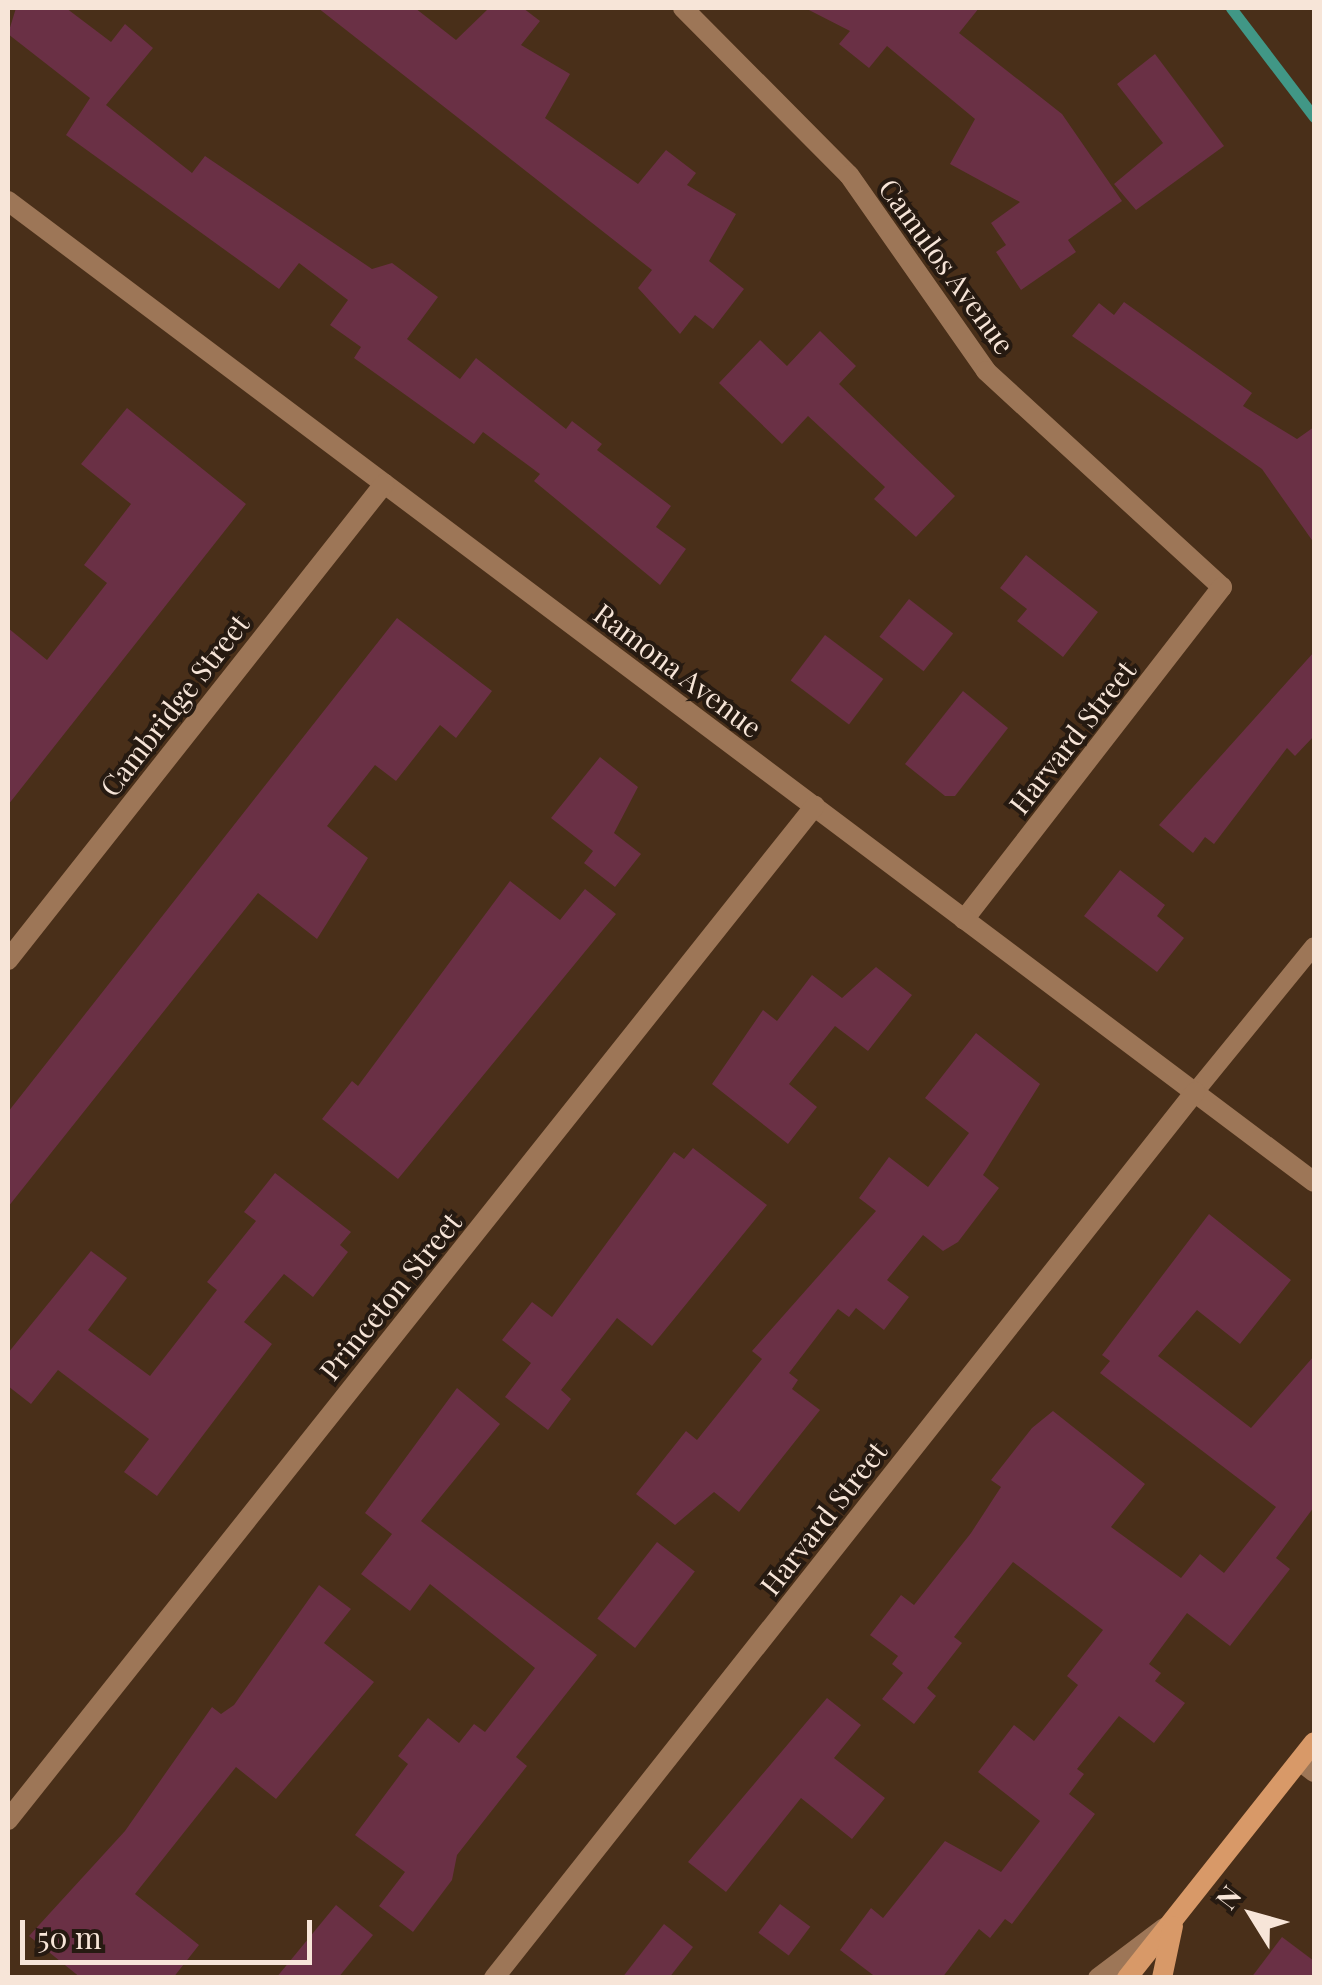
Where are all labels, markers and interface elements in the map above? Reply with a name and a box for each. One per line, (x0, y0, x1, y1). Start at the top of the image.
street label: Camulos Avenue (872, 171, 1022, 361)
street label: Ramona Avenue (587, 596, 769, 744)
street label: Cambridge Street (93, 607, 255, 803)
street label: Harvard Street (1002, 654, 1142, 820)
street label: Princeton Street (312, 1206, 468, 1386)
street label: Harvard Street (753, 1435, 893, 1601)
north arrow (1202, 1865, 1302, 1965)
text: N (1207, 1877, 1249, 1916)
scale bar (25, 1900, 318, 1962)
text: 50 m (37, 1917, 102, 1957)

